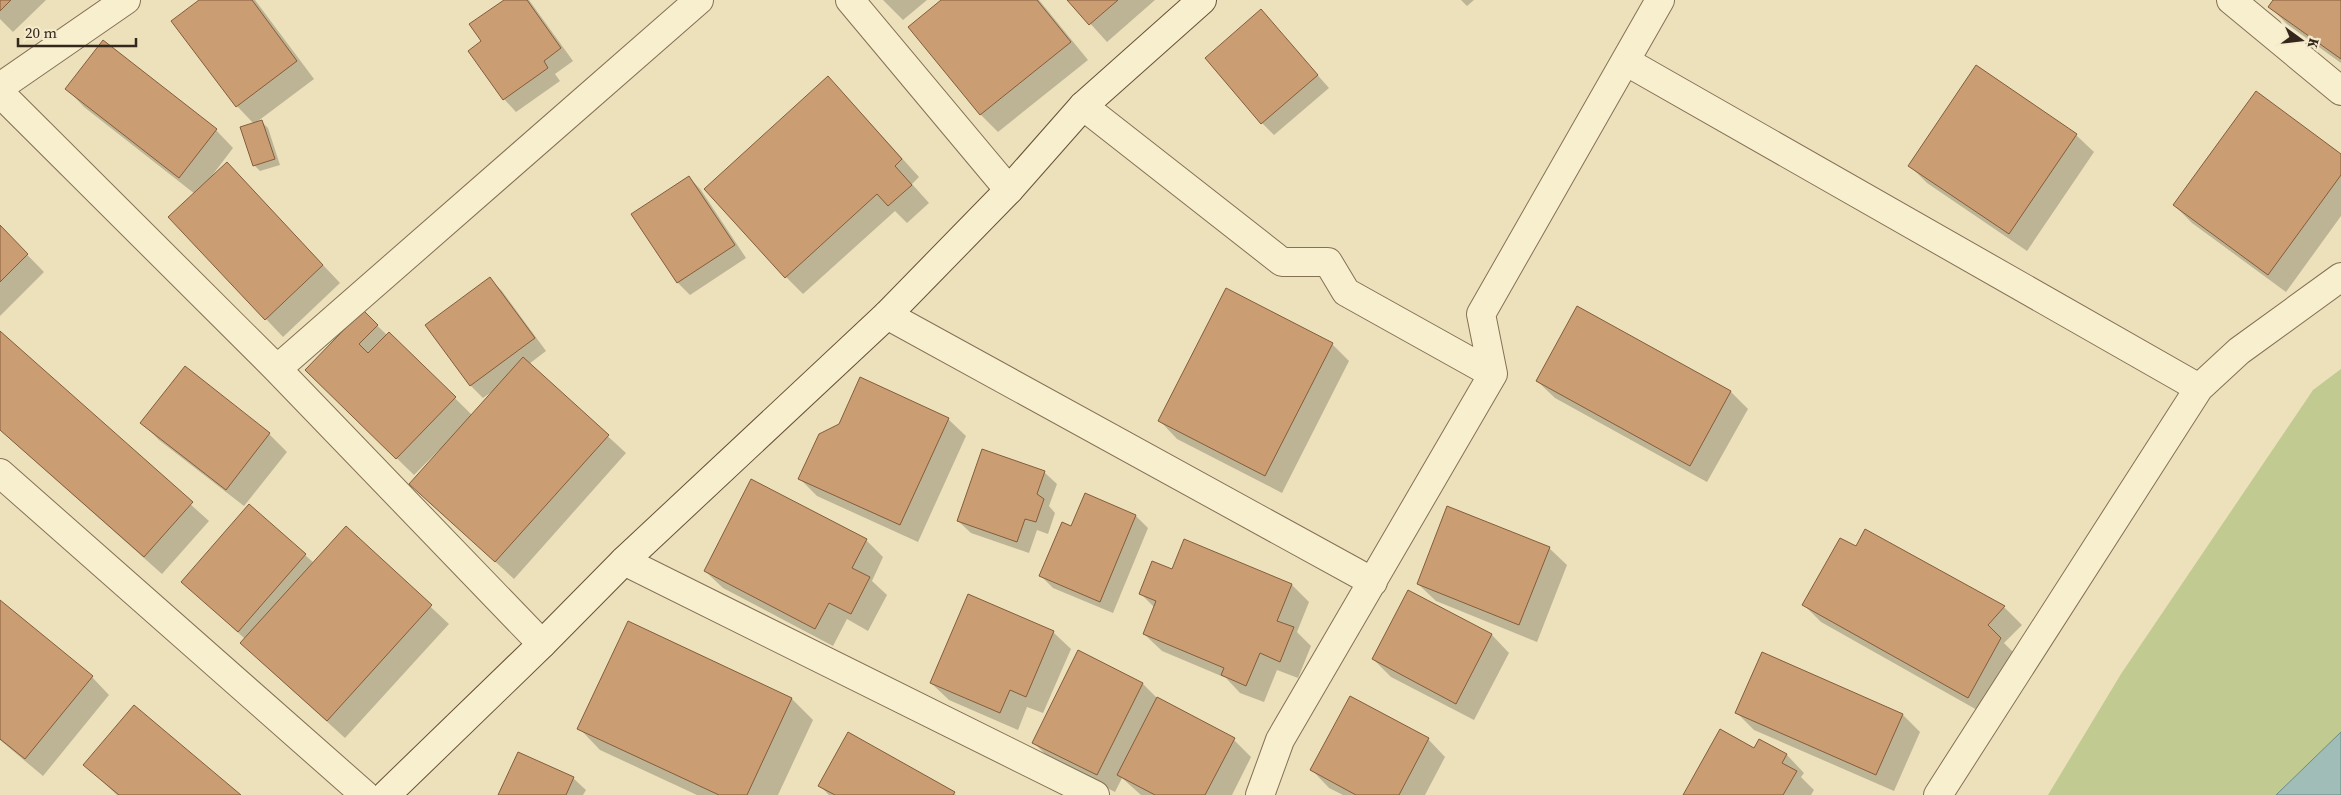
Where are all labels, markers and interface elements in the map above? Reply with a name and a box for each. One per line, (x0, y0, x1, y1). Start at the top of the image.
scale bar (18, 15, 135, 47)
north arrow (2276, 15, 2326, 65)
text: 20 m (25, 22, 57, 43)
text: K (2303, 36, 2324, 51)

